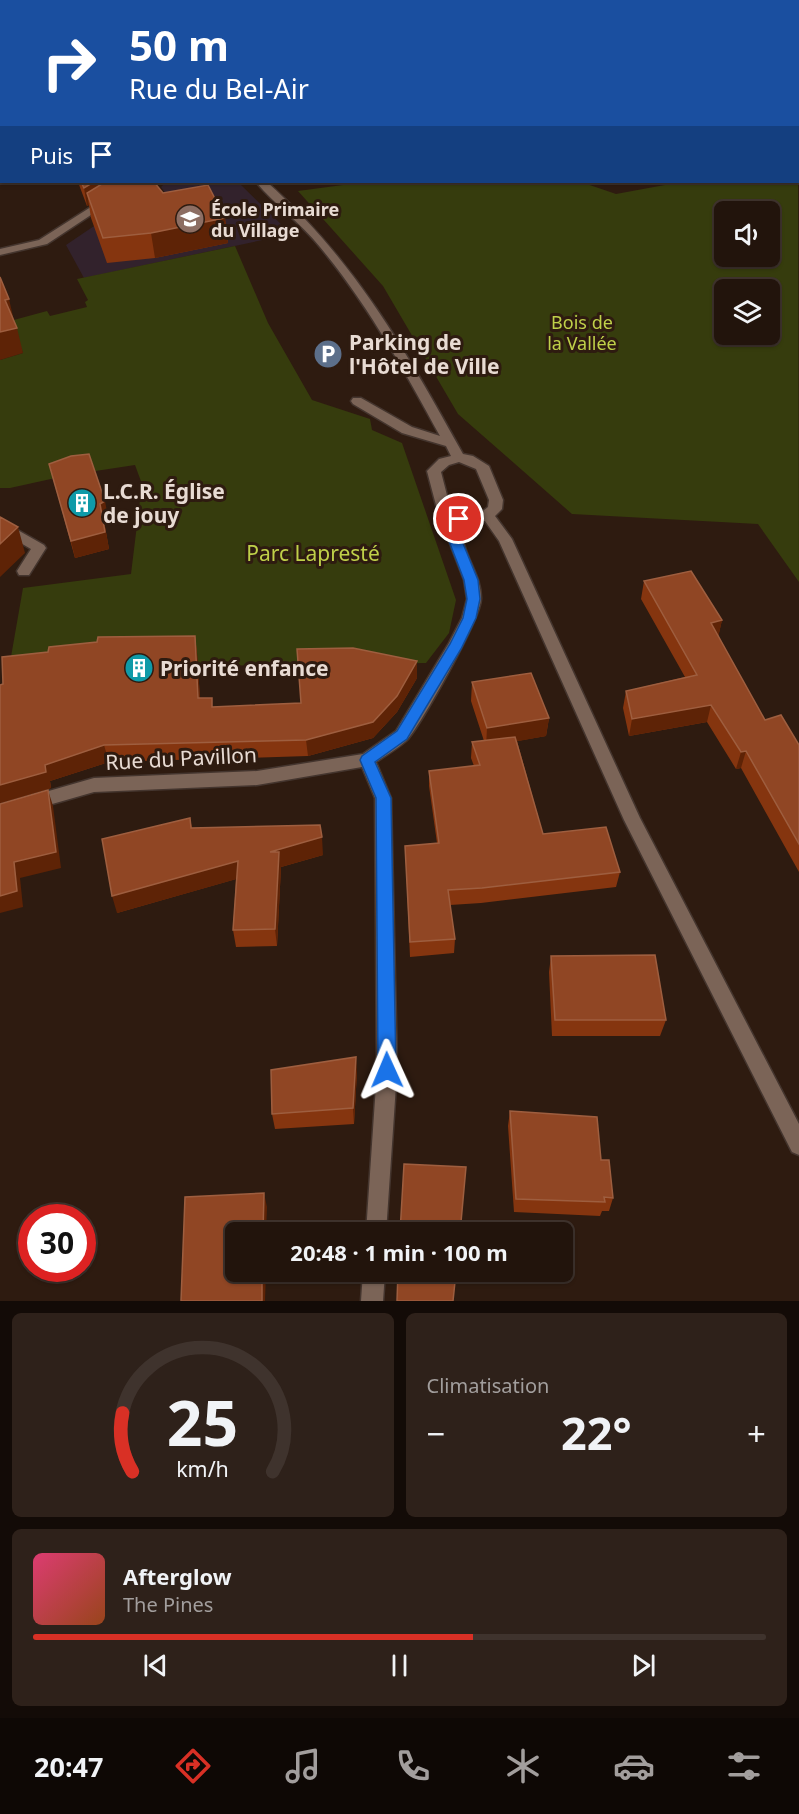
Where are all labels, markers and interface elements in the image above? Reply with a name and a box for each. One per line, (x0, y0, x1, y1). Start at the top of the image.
text: 50 m (129, 16, 229, 73)
icon: right (30, 24, 108, 102)
text: Rue du Bel-Air (129, 70, 309, 107)
icon: arrive (85, 138, 118, 171)
text: Puis (30, 140, 73, 170)
place label: École Primaire du Village (211, 197, 339, 242)
map controls (714, 201, 780, 345)
button: sound (714, 201, 780, 267)
school or university icon: École Primaire du Village (174, 203, 206, 235)
button: layers (714, 279, 780, 345)
park label: Bois de la Vallée (547, 310, 617, 355)
place label: Parking de l'Hôtel de Ville (349, 328, 500, 380)
parking icon: Parking de l'Hôtel de Ville (312, 338, 344, 370)
place label: L.C.R. Église de jouy (103, 477, 225, 529)
building icon: L.C.R. Église de jouy (66, 487, 98, 519)
pin (433, 493, 484, 544)
icon: arrive (442, 502, 475, 535)
park label: Parc Lapresté (246, 539, 380, 567)
building icon: Priorité enfance (123, 652, 155, 684)
place label: Priorité enfance (160, 654, 329, 682)
street label: Rue du Pavillon (104, 740, 258, 776)
position arrow (355, 1038, 419, 1102)
speed limit sign: 30 (18, 1204, 96, 1282)
text: 20:48 · 1 min · 100 m (290, 1237, 508, 1267)
text: Climatisation (427, 1372, 549, 1399)
text: 25 (167, 1379, 238, 1464)
text: 22° (561, 1402, 632, 1463)
text: − (427, 1411, 445, 1456)
text: + (747, 1411, 766, 1456)
text: km/h (176, 1454, 229, 1483)
text: Afterglow (123, 1561, 232, 1591)
text: The Pines (123, 1591, 213, 1618)
icon: previous (139, 1649, 172, 1682)
icon: pause (383, 1649, 416, 1682)
icon: next (627, 1649, 660, 1682)
icon: directions (172, 1745, 214, 1787)
icon: music (282, 1745, 324, 1787)
icon: phone (392, 1745, 434, 1787)
icon: climate (502, 1745, 544, 1787)
icon: car (613, 1745, 655, 1787)
icon: filters (723, 1745, 765, 1787)
text: 20:47 (34, 1748, 103, 1785)

